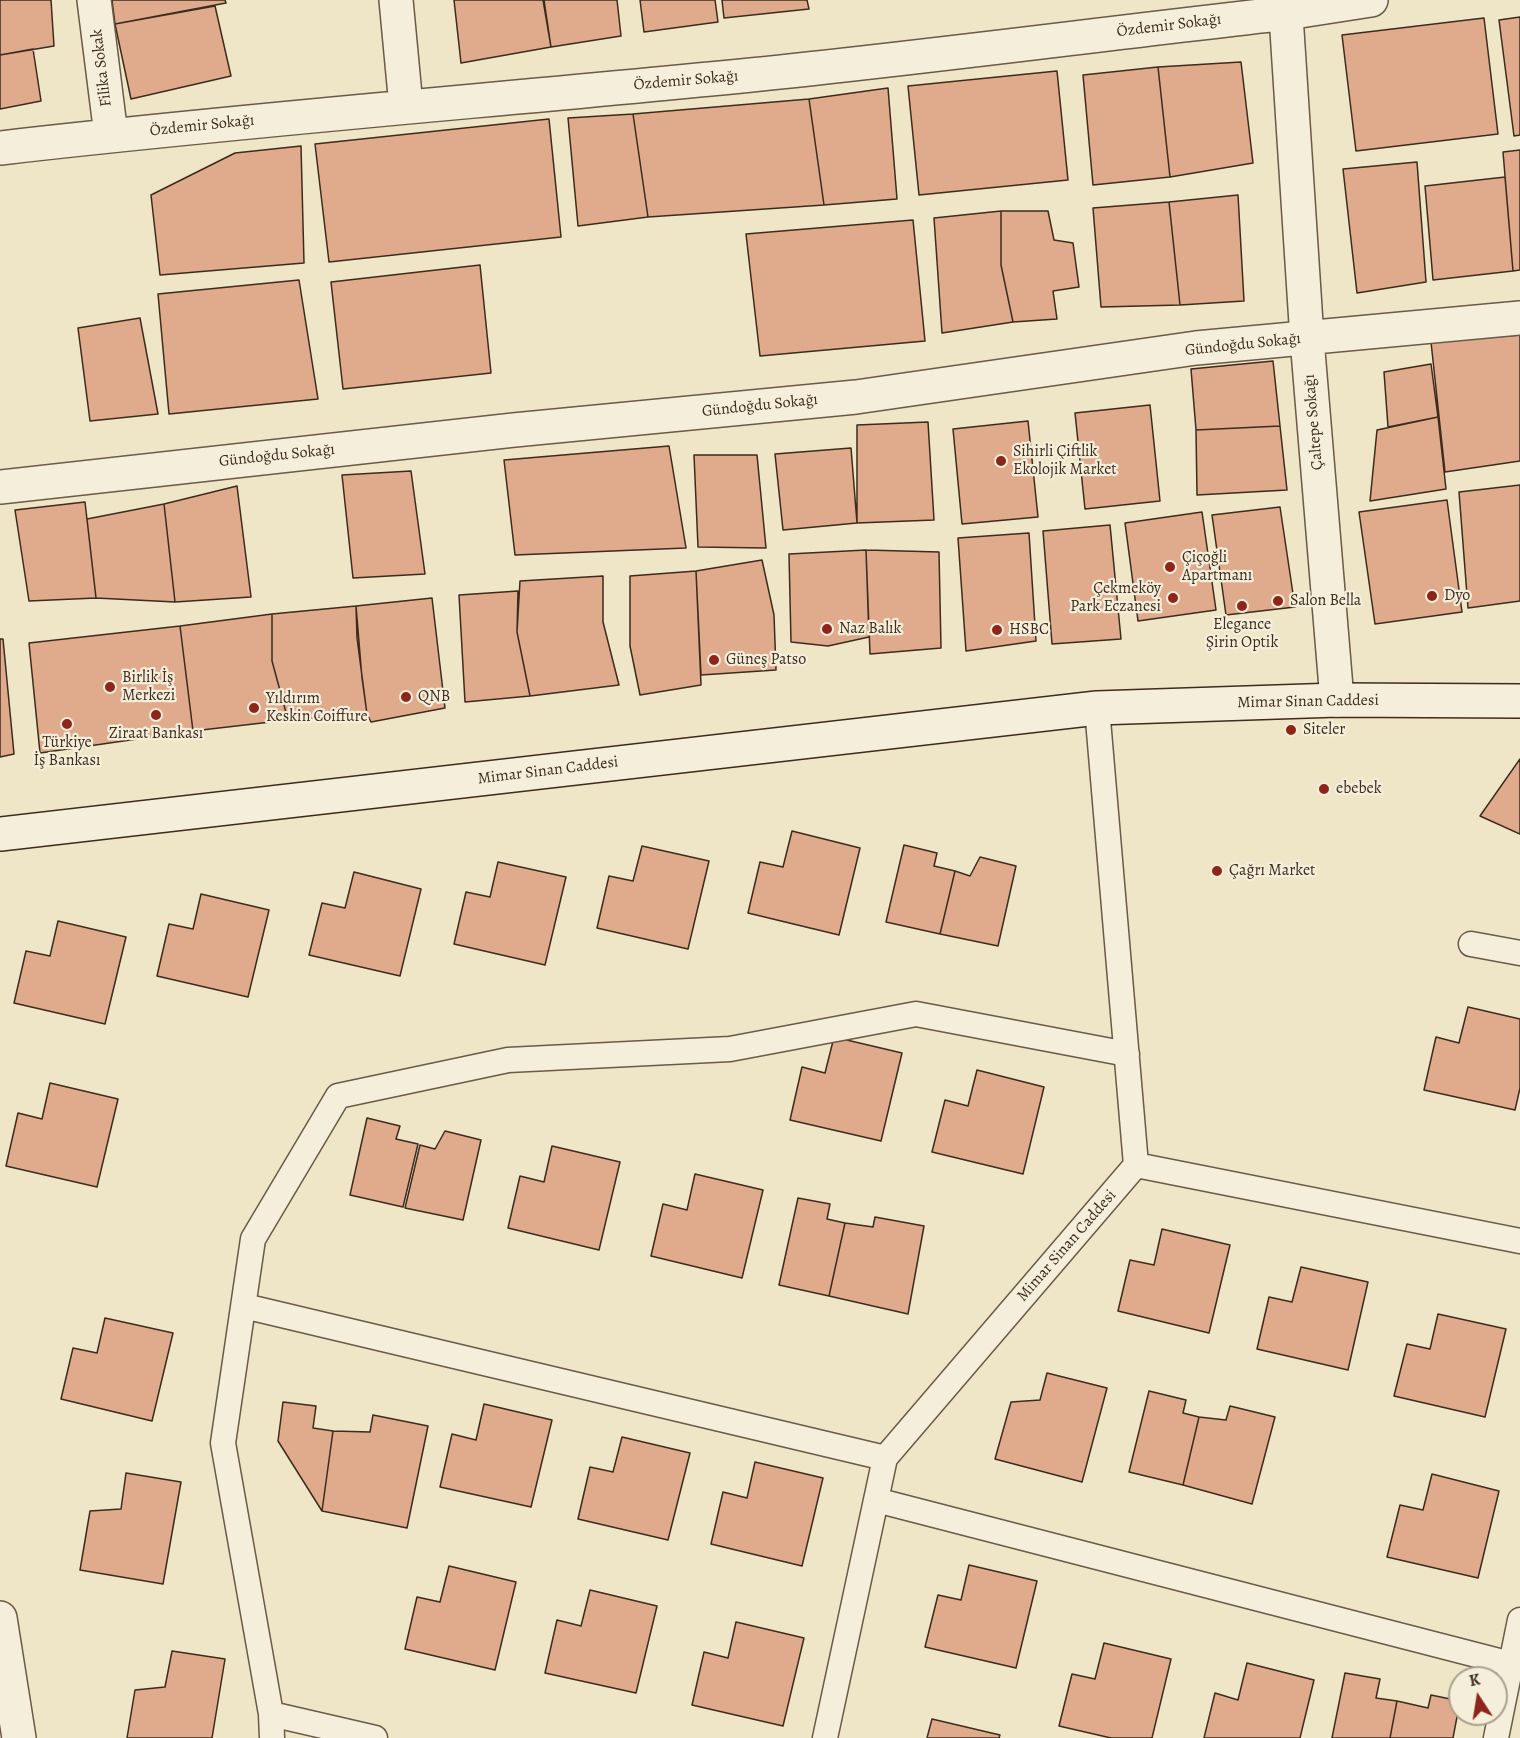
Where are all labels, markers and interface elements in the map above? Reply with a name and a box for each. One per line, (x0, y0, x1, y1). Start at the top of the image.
street label: Özdemir Sokağı (1116, 10, 1222, 42)
street label: Filika Sokak (88, 28, 116, 108)
street label: Özdemir Sokağı (633, 67, 739, 95)
street label: Özdemir Sokağı (149, 111, 255, 141)
street label: Gündoğdu Sokağı (1184, 329, 1302, 361)
street label: Çaltepe Sokağı (1300, 373, 1328, 471)
street label: Gündoğdu Sokağı (701, 390, 819, 422)
street label: Gündoğdu Sokağı (218, 440, 336, 472)
place label: Sihirli Çiftlik Ekolojik Market (1013, 442, 1117, 480)
marker: Sihirli Çiftlik Ekolojik Market (994, 454, 1008, 468)
place label: Çiçoğli Apartmanı (1182, 548, 1252, 586)
marker: Çiçoğli Apartmanı (1163, 560, 1177, 574)
place label: Çekmeköy Park Eczanesi (1070, 579, 1161, 617)
place label: Dyo (1444, 586, 1470, 606)
marker: Dyo (1425, 589, 1439, 603)
marker: Çekmeköy Park Eczanesi (1166, 591, 1180, 605)
place label: Salon Bella (1290, 591, 1361, 611)
marker: Salon Bella (1271, 594, 1285, 608)
marker: Elegance Şirin Optik (1235, 599, 1249, 613)
place label: Elegance Şirin Optik (1206, 615, 1278, 653)
place label: Naz Balık (839, 619, 902, 639)
place label: HSBC (1009, 620, 1049, 640)
marker: Naz Balık (820, 622, 834, 636)
marker: HSBC (990, 623, 1004, 637)
place label: Güneş Patso (726, 650, 806, 670)
marker: Güneş Patso (707, 653, 721, 667)
place label: Birlik İş Merkezi (122, 668, 175, 706)
marker: Birlik İş Merkezi (103, 680, 117, 694)
place label: QNB (418, 687, 450, 707)
place label: Yıldırım Keskin Coiffure (266, 689, 368, 727)
marker: QNB (399, 690, 413, 704)
street label: Mimar Sinan Caddesi (1237, 691, 1379, 713)
marker: Yıldırım Keskin Coiffure (247, 701, 261, 715)
marker: Ziraat Bankası (149, 708, 163, 722)
marker: Türkiye İş Bankası (60, 717, 74, 731)
place label: Siteler (1303, 720, 1345, 740)
marker: Siteler (1284, 723, 1298, 737)
place label: Ziraat Bankası (109, 724, 203, 744)
place label: Türkiye İş Bankası (34, 733, 100, 771)
street label: Mimar Sinan Caddesi (476, 753, 620, 789)
place label: ebebek (1336, 779, 1382, 799)
marker: ebebek (1317, 782, 1331, 796)
place label: Çağrı Market (1229, 861, 1315, 881)
marker: Çağrı Market (1210, 864, 1224, 878)
street label: Mimar Sinan Caddesi (1013, 1186, 1121, 1306)
north arrow (1448, 1666, 1508, 1726)
text: K (1467, 1668, 1482, 1692)

